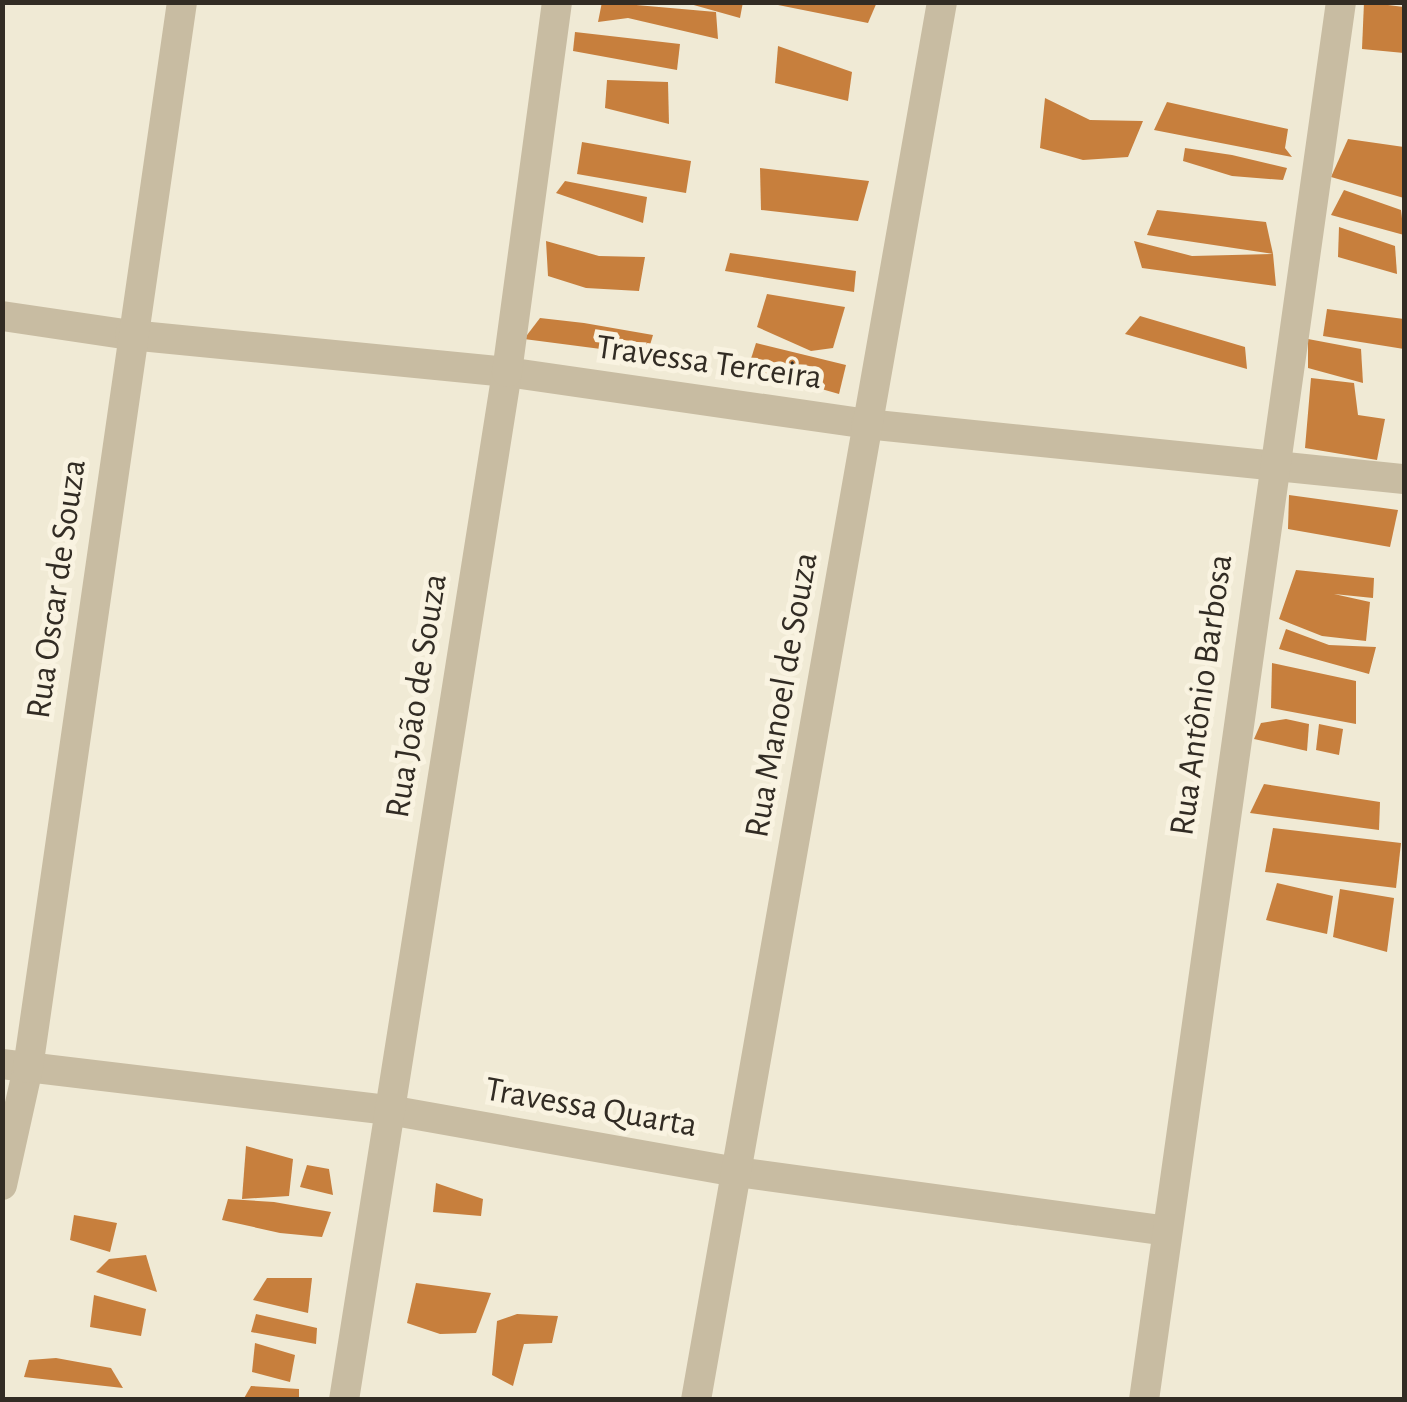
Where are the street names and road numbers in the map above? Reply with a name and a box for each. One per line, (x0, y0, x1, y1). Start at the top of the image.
street label: Travessa Terceira (594, 326, 824, 400)
street label: Rua Oscar de Souza (18, 457, 96, 721)
street label: Rua Manoel de Souza (736, 549, 828, 841)
street label: Rua Antônio Barbosa (1161, 552, 1243, 838)
street label: Rua João de Souza (377, 571, 457, 821)
street label: Travessa Quarta (482, 1069, 700, 1147)

